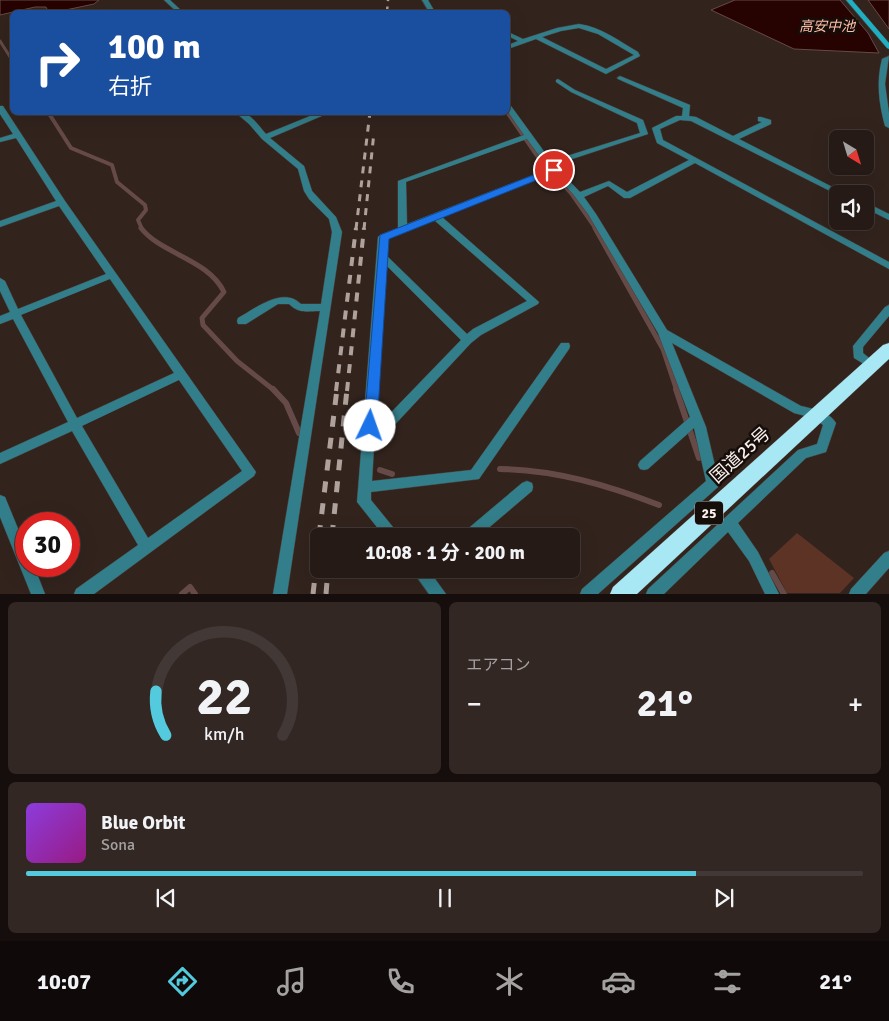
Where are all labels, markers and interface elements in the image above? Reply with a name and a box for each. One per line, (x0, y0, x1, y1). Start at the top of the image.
water label: 高安中池 (799, 18, 857, 35)
text: 100 m (108, 25, 201, 68)
icon: right (25, 30, 90, 95)
text: 右折 (108, 73, 152, 100)
north arrow (829, 130, 874, 175)
map controls (829, 130, 874, 230)
pin (533, 149, 575, 191)
icon: arrive (540, 156, 568, 184)
button: sound (829, 185, 874, 230)
position arrow (343, 399, 395, 451)
street label: 国道25号 (705, 422, 775, 488)
road number: 25 (695, 502, 723, 524)
speed limit sign: 30 (15, 512, 80, 577)
text: 10:08 · 1 分 · 200 m (365, 541, 525, 565)
text: エアコン (467, 655, 531, 675)
text: 22 (196, 665, 252, 729)
text: 21° (637, 680, 693, 727)
text: − (467, 687, 482, 721)
text: + (848, 687, 863, 721)
text: km/h (204, 723, 244, 745)
text: Blue Orbit (101, 811, 185, 835)
text: Sona (101, 835, 135, 855)
icon: previous (152, 884, 180, 912)
icon: pause (431, 884, 459, 912)
icon: next (710, 884, 738, 912)
icon: directions (165, 964, 200, 999)
icon: music (274, 964, 309, 999)
icon: phone (383, 964, 418, 999)
icon: climate (492, 964, 527, 999)
icon: car (601, 964, 636, 999)
icon: filters (710, 964, 745, 999)
text: 10:07 (37, 968, 91, 995)
text: 21° (819, 968, 852, 995)

